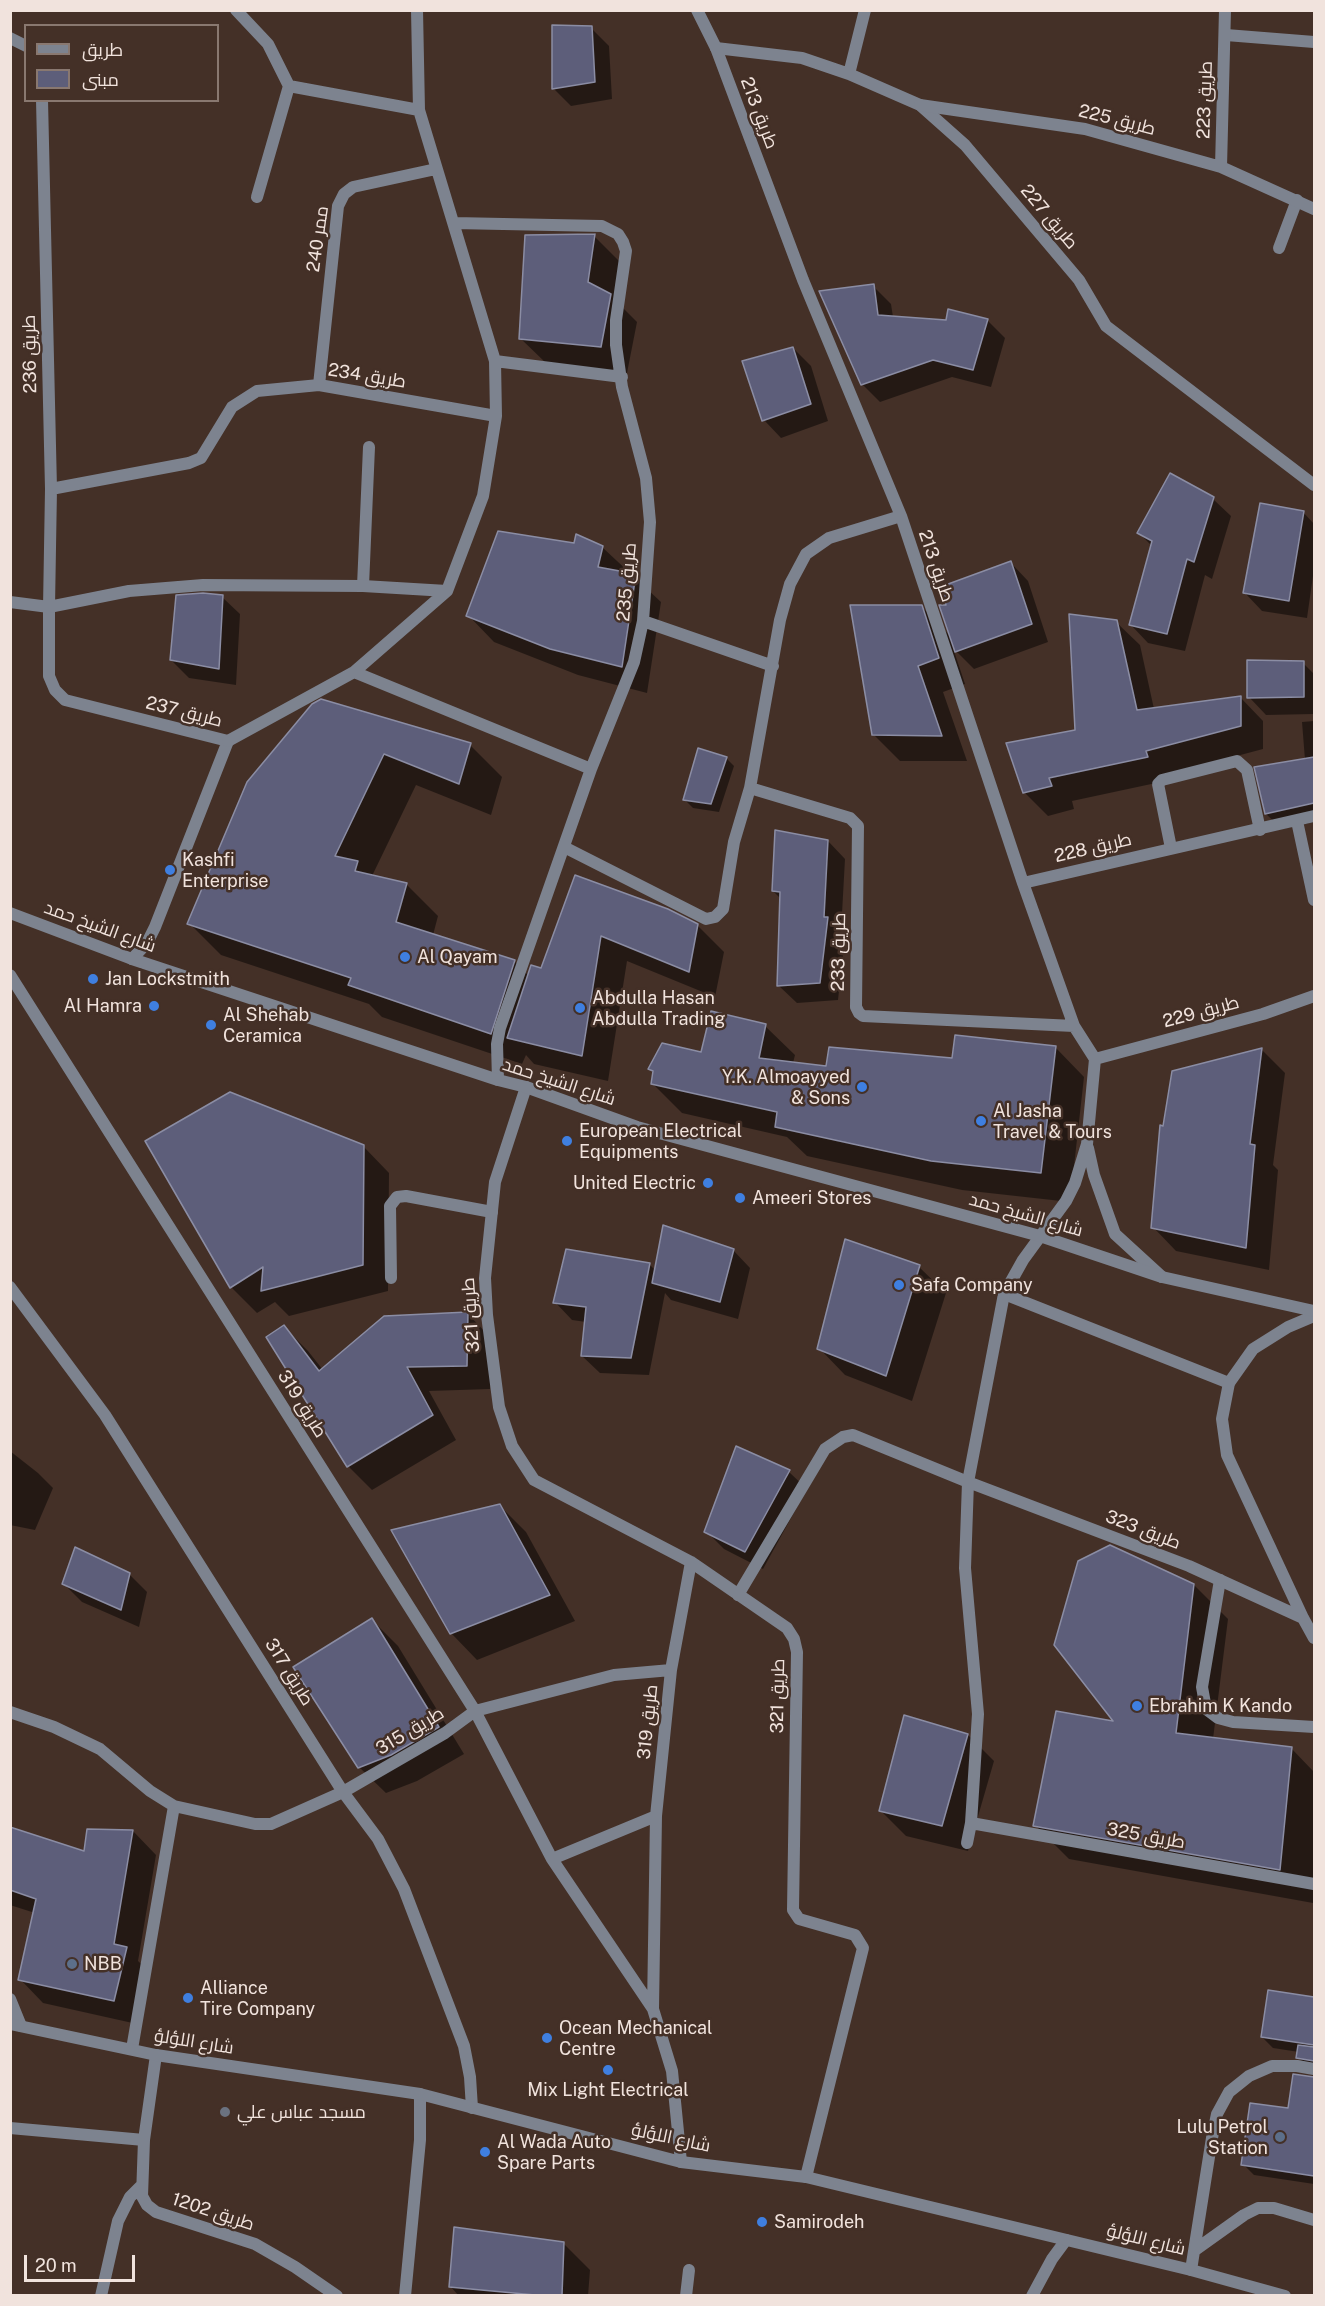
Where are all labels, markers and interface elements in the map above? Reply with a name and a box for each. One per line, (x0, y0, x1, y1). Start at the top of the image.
legend (24, 24, 219, 102)
text: طريق (82, 39, 123, 60)
street label: طريق 223 (1193, 60, 1217, 140)
text: مبنى (82, 69, 119, 90)
street label: طريق 213 (735, 74, 783, 152)
street label: طريق 225 (1076, 100, 1158, 140)
street label: طريق 227 (1016, 180, 1082, 254)
street label: ممر 240 (303, 205, 333, 273)
street label: طريق 236 (19, 314, 41, 394)
street label: طريق 234 (326, 359, 408, 393)
street label: طريق 213 (914, 527, 958, 605)
street label: طريق 235 (613, 542, 641, 622)
street label: طريق 237 (144, 692, 224, 732)
street label: طريق 228 (1052, 829, 1134, 867)
place label: Kashfi Enterprise (182, 849, 268, 892)
marker: Kashfi Enterprise (163, 863, 177, 877)
street label: شارع الشيخ حمد (41, 897, 159, 957)
street label: طريق 233 (828, 912, 850, 992)
place label: Al Qayam (417, 946, 497, 968)
marker: Al Qayam (398, 950, 412, 964)
place label: Jan Lockstmith (105, 968, 230, 990)
marker: Jan Lockstmith (86, 972, 100, 986)
place label: Abdulla Hasan Abdulla Trading (592, 987, 725, 1030)
street label: طريق 229 (1160, 991, 1242, 1033)
place label: Al Hamra (63, 995, 142, 1017)
marker: Al Hamra (147, 999, 161, 1013)
marker: Abdulla Hasan Abdulla Trading (573, 1001, 587, 1015)
place label: Al Shehab Ceramica (223, 1004, 309, 1046)
marker: Al Shehab Ceramica (204, 1018, 218, 1032)
street label: شارع الشيخ حمد (500, 1054, 618, 1110)
place label: Y.K. Almoayyed & Sons (722, 1066, 850, 1108)
marker: Y.K. Almoayyed & Sons (855, 1080, 869, 1094)
place label: Al Jasha Travel & Tours (993, 1100, 1112, 1142)
marker: Al Jasha Travel & Tours (974, 1114, 988, 1128)
place label: European Electrical Equipments (579, 1120, 742, 1162)
marker: European Electrical Equipments (560, 1134, 574, 1148)
place label: United Electric (573, 1172, 696, 1194)
marker: United Electric (701, 1176, 715, 1190)
place label: Ameeri Stores (752, 1187, 871, 1209)
street label: شارع الشيخ حمد (967, 1188, 1085, 1242)
marker: Ameeri Stores (733, 1191, 747, 1205)
place label: Safa Company (911, 1274, 1033, 1296)
street label: طريق 321 (458, 1277, 484, 1353)
marker: Safa Company (892, 1278, 906, 1292)
street label: طريق 319 (273, 1366, 331, 1442)
street label: طريق 323 (1102, 1506, 1184, 1554)
street label: طريق 317 (260, 1634, 318, 1710)
street label: طريق 321 (767, 1658, 789, 1734)
street label: طريق 319 (633, 1683, 663, 1761)
place label: Ebrahim K Kando (1149, 1695, 1292, 1717)
marker: Ebrahim K Kando (1130, 1699, 1144, 1713)
street label: طريق 315 (372, 1702, 448, 1760)
street label: طريق 325 (1105, 1818, 1187, 1854)
place label: NBB (84, 1953, 122, 1975)
marker: NBB (65, 1957, 79, 1971)
place label: Alliance Tire Company (200, 1977, 315, 2020)
marker: Alliance Tire Company (181, 1991, 195, 2005)
place label: Ocean Mechanical Centre (559, 2017, 712, 2060)
street label: شارع اللؤلؤ (153, 2025, 235, 2059)
marker: Ocean Mechanical Centre (540, 2031, 554, 2045)
marker: Mix Light Electrical (601, 2063, 615, 2077)
place label: Mix Light Electrical (527, 2079, 689, 2101)
place label: مسجد عباس علي (237, 2101, 366, 2123)
marker: مسجد عباس علي (218, 2105, 232, 2119)
place label: Lulu Petrol Station (1176, 2116, 1268, 2158)
street label: شارع اللؤلؤ (629, 2119, 713, 2157)
marker: Lulu Petrol Station (1273, 2130, 1287, 2144)
place label: Al Wada Auto Spare Parts (497, 2131, 611, 2174)
marker: Al Wada Auto Spare Parts (478, 2145, 492, 2159)
street label: طريق 1202 (169, 2189, 257, 2235)
place label: Samirodeh (774, 2211, 864, 2233)
marker: Samirodeh (755, 2215, 769, 2229)
street label: شارع اللؤلؤ (1104, 2220, 1188, 2260)
scale bar (27, 2243, 138, 2281)
text: 20 m (35, 2255, 77, 2276)

